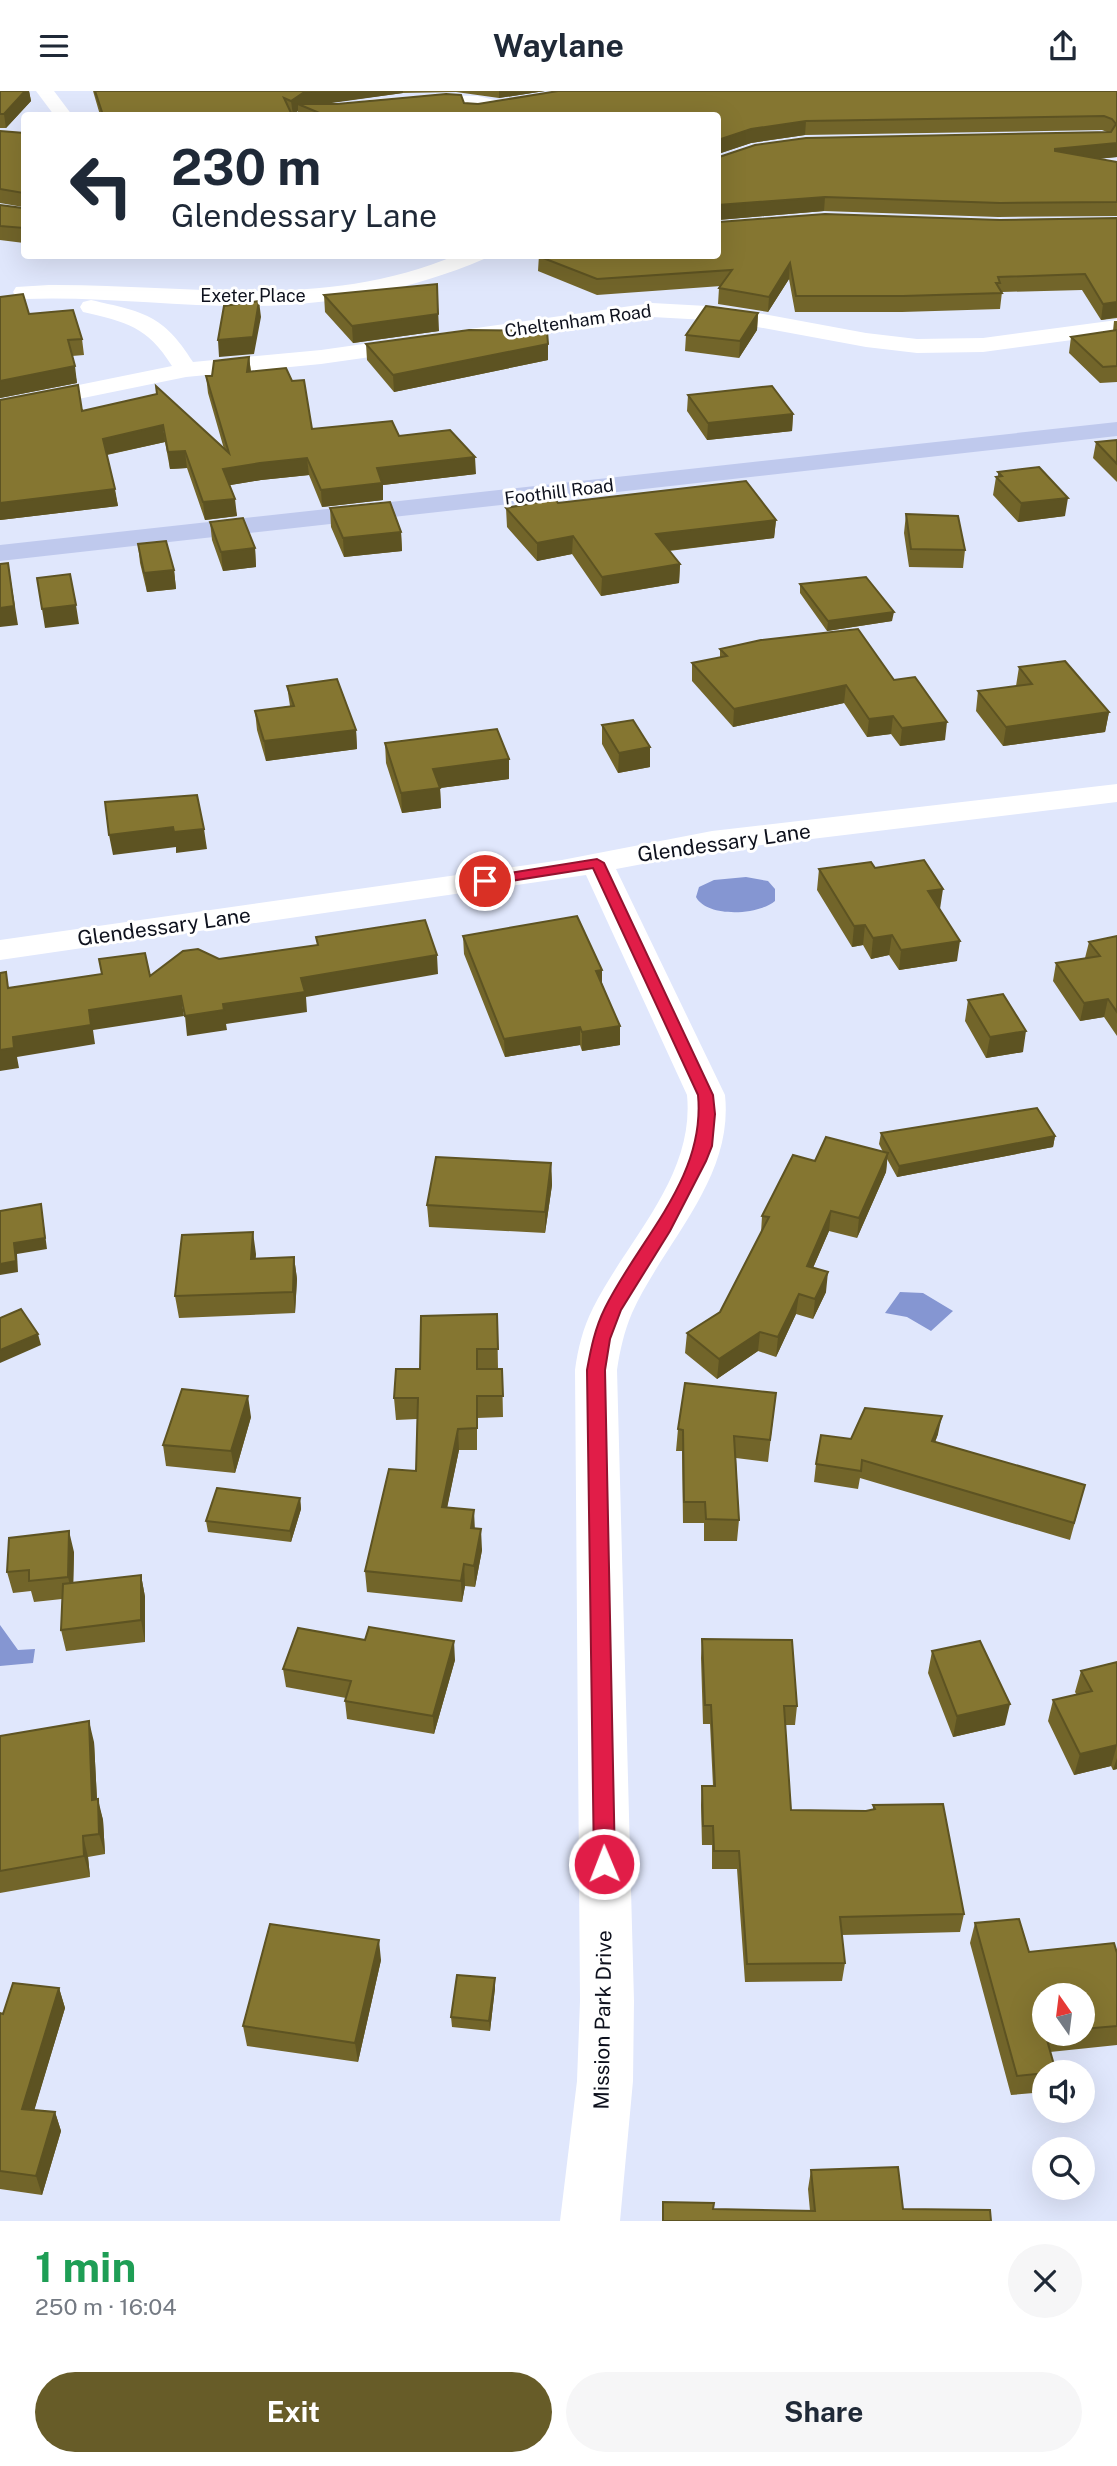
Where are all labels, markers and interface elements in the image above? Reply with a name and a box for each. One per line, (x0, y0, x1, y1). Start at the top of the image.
icon: menu (35, 27, 73, 65)
text: Waylane (493, 27, 624, 64)
icon: share (1044, 27, 1082, 65)
text: 230 m (171, 138, 321, 196)
icon: left (56, 140, 147, 231)
text: Glendessary Lane (171, 197, 437, 234)
street label: Exeter Place (200, 285, 306, 306)
street label: Cheltenham Road (503, 300, 653, 341)
street label: Foothill Road (503, 474, 615, 509)
street label: Glendessary Lane (636, 818, 812, 867)
pin (455, 851, 515, 911)
icon: arrive (466, 862, 504, 900)
street label: Glendessary Lane (76, 902, 252, 951)
position arrow (567, 1827, 641, 1901)
street label: Mission Park Drive (588, 1930, 617, 2110)
north arrow (1032, 1983, 1096, 2046)
map controls (1032, 1983, 1095, 2200)
button: sound (1032, 2060, 1095, 2123)
button: search (1032, 2137, 1095, 2200)
text: 1 min (35, 2242, 136, 2291)
button: close (1008, 2244, 1082, 2318)
text: 250 m · 16:04 (35, 2293, 177, 2320)
button: Exit (35, 2372, 552, 2452)
button: Share (566, 2372, 1082, 2452)

